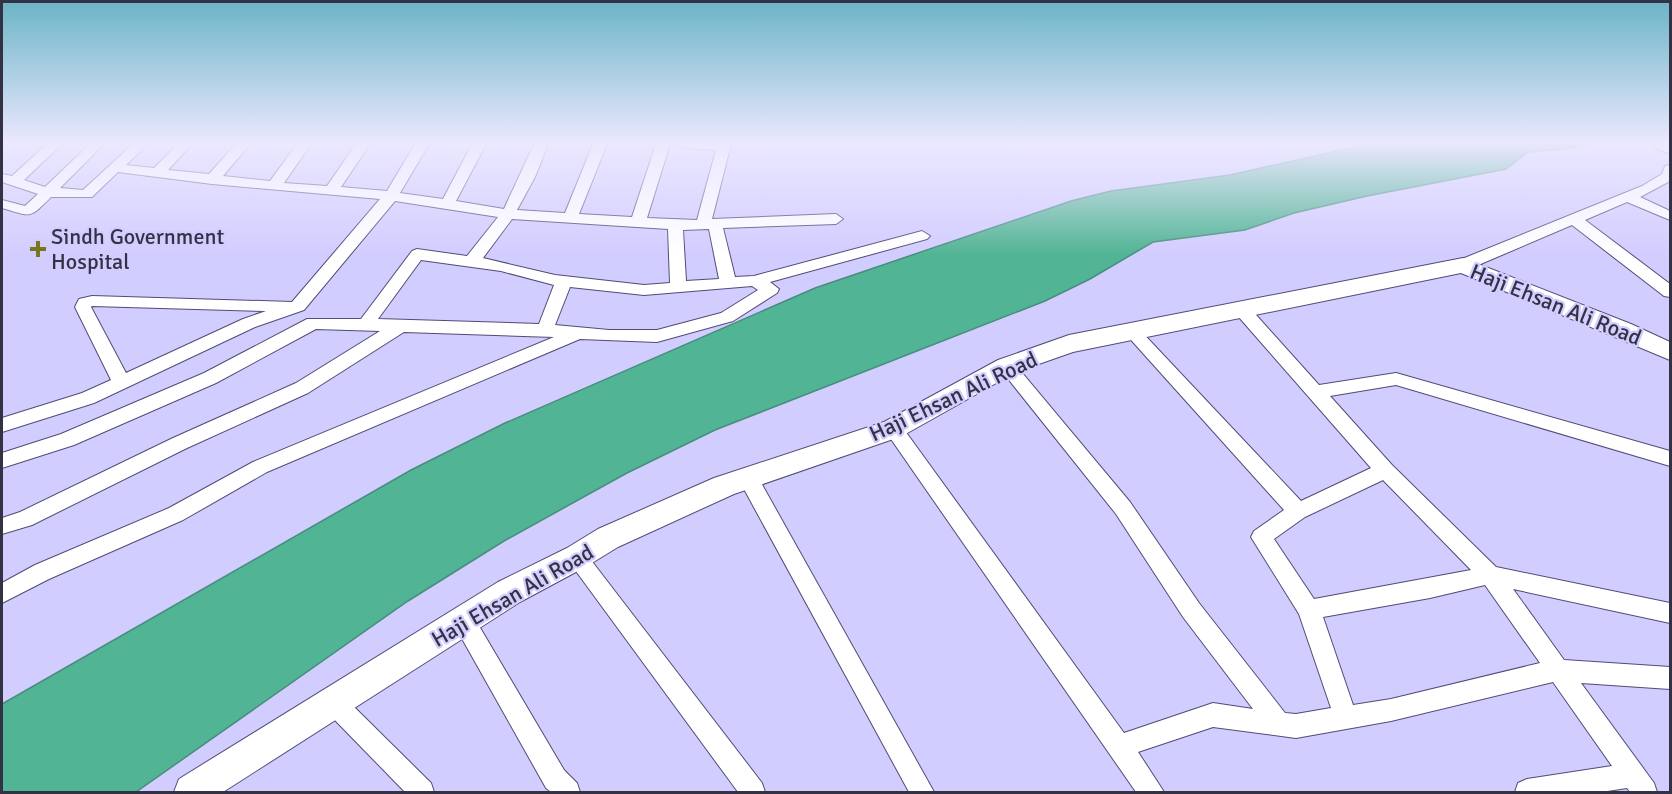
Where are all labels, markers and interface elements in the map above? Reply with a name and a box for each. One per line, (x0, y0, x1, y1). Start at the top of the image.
place label: Sindh Government Hospital (51, 223, 224, 275)
marker: Sindh Government Hospital (29, 240, 47, 258)
street label: Haji Ehsan Ali Road (1466, 258, 1645, 351)
street label: Haji Ehsan Ali Road (865, 346, 1042, 447)
street label: Haji Ehsan Ali Road (426, 538, 598, 653)

